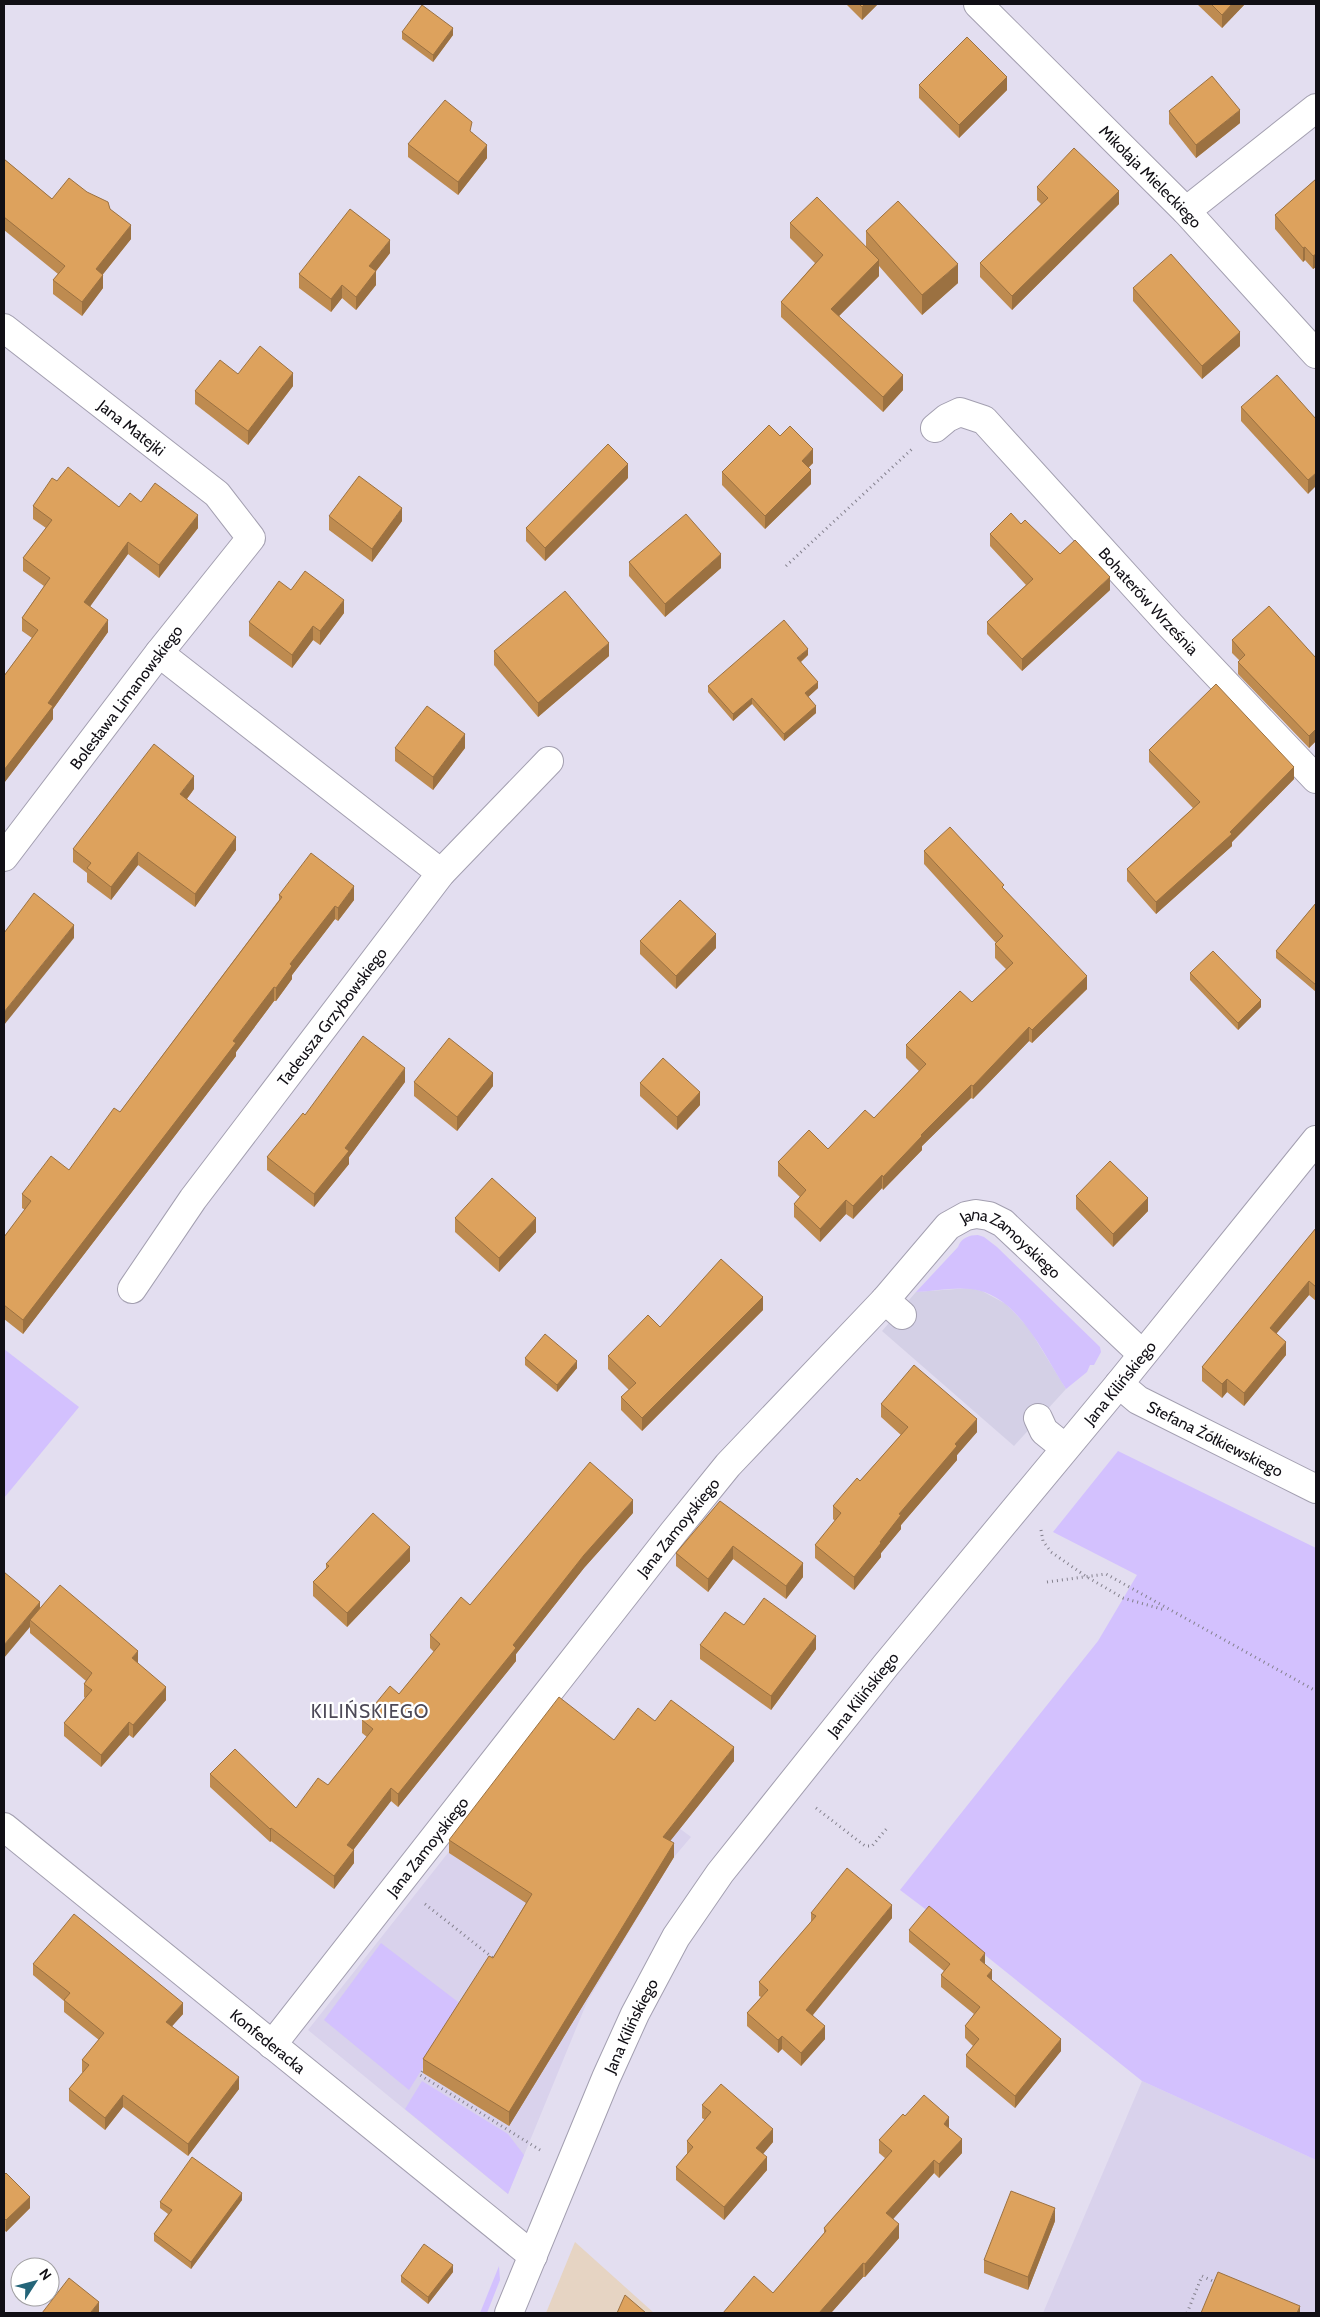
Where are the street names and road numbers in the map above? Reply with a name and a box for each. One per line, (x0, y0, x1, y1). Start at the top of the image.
street label: Mikołaja Mieleckiego (1095, 121, 1206, 232)
street label: Jana Matejki (93, 395, 169, 460)
street label: Bohaterów Września (1094, 544, 1202, 659)
street label: Bolesława Limanowskiego (66, 621, 187, 773)
street label: Tadeusza Grzybowskiego (273, 944, 391, 1090)
street label: Jana Zamoyskiego (956, 1204, 1065, 1283)
street label: Jana Kilińskiego (1079, 1337, 1160, 1430)
street label: Stefana Żółkiewskiego (1144, 1397, 1286, 1481)
street label: Jana Zamoyskiego (633, 1474, 724, 1582)
street label: Jana Kilińskiego (823, 1648, 903, 1742)
street label: Jana Zamoyskiego (382, 1793, 473, 1901)
street label: Jana Kilińskiego (600, 1975, 662, 2077)
street label: Konfederacka (226, 2005, 309, 2078)

